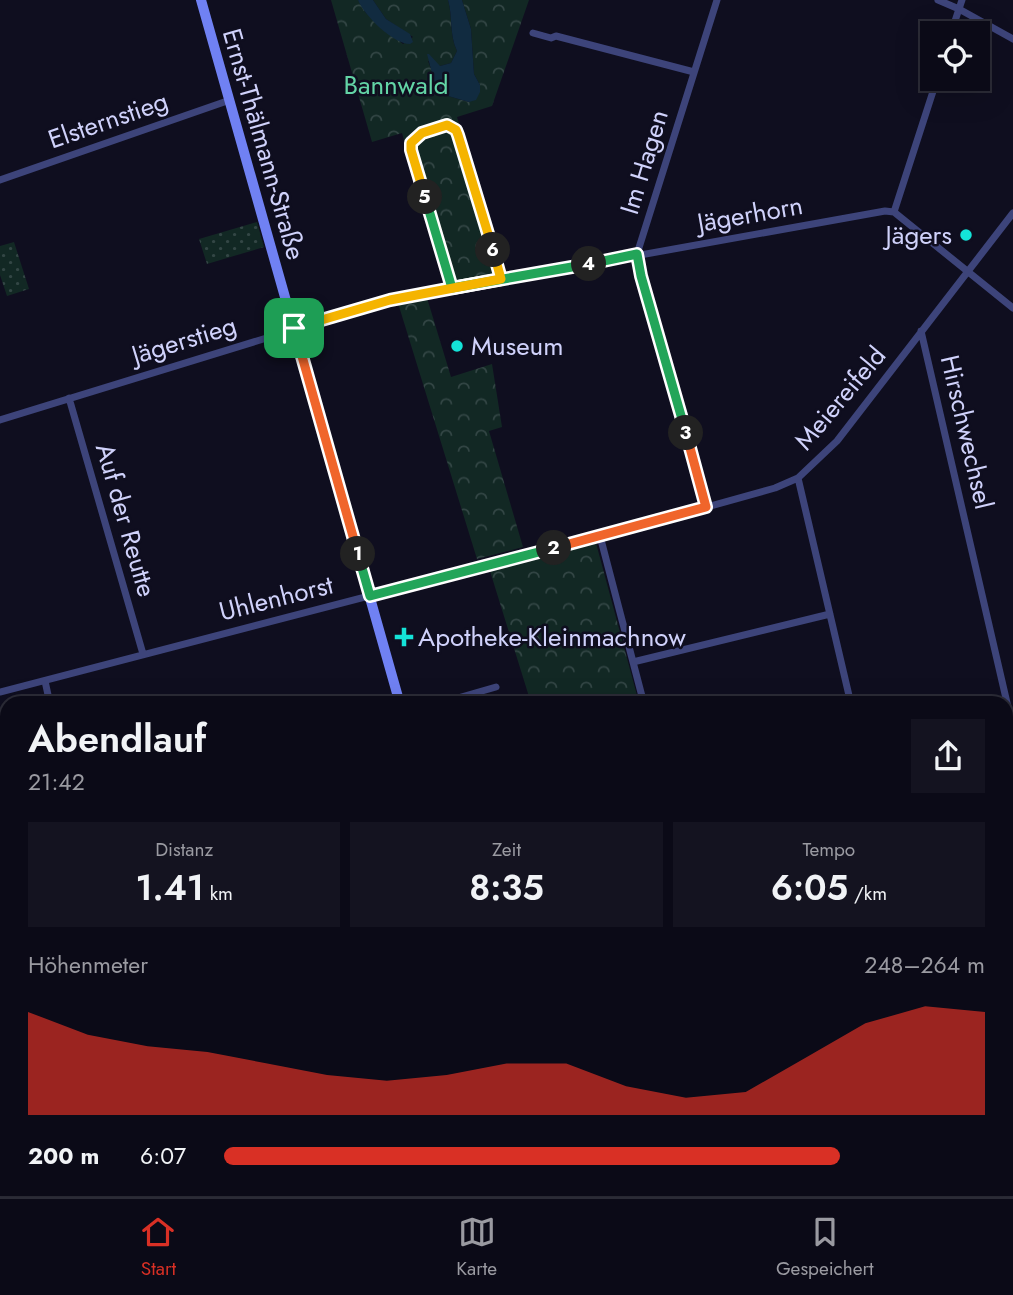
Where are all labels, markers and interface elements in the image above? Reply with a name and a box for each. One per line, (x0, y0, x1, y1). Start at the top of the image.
map controls (920, 21, 990, 91)
button: locate (920, 21, 990, 91)
street label: Ernst-Thälmann-Straße (213, 24, 315, 264)
park label: Bannwald (343, 66, 449, 104)
street label: Elsternstieg (43, 82, 173, 158)
street label: Im Hagen (610, 105, 678, 219)
pin: 5 (408, 180, 442, 214)
text: 5 (418, 183, 431, 210)
street label: Jägerhorn (691, 186, 806, 242)
place label: Jägers (883, 216, 952, 254)
marker: Jägers (958, 227, 974, 243)
pin: 6 (476, 232, 510, 268)
text: 6 (486, 236, 499, 263)
pin: 4 (572, 246, 606, 282)
text: 4 (582, 250, 595, 277)
pin (264, 298, 324, 358)
street label: Jägerstieg (124, 306, 241, 375)
icon: arrive (275, 309, 313, 347)
place label: Museum (471, 327, 564, 365)
marker: Museum (449, 338, 465, 354)
street label: Meiereifeld (785, 338, 895, 458)
street label: Hirschwechsel (931, 351, 1003, 513)
pin: 3 (668, 416, 704, 450)
text: 3 (680, 419, 691, 446)
street label: Auf der Reutte (86, 439, 166, 601)
pin: 2 (536, 530, 572, 566)
text: 2 (547, 534, 560, 561)
pin: 1 (340, 536, 376, 572)
text: 1 (353, 540, 362, 567)
street label: Uhlenhorst (215, 565, 338, 631)
place label: Apotheke-Kleinmachnow (418, 618, 686, 656)
marker: Apotheke-Kleinmachnow (396, 629, 412, 645)
text: Abendlauf (28, 711, 206, 766)
button: share (911, 719, 985, 793)
text: 21:42 (28, 765, 85, 799)
text: Distanz (155, 836, 213, 863)
text: Zeit (492, 836, 521, 863)
text: Tempo (802, 836, 855, 863)
text: 1.41 (135, 863, 204, 913)
text: 8:35 (469, 863, 544, 913)
text: 6:05 (771, 863, 848, 913)
text: km (204, 880, 233, 907)
text: /km (848, 880, 887, 907)
text: Höhenmeter (28, 948, 148, 982)
text: 248–264 m (864, 948, 985, 982)
text: 200 m (28, 1139, 99, 1173)
text: 6:07 (140, 1139, 186, 1173)
tab: Start (139, 1213, 177, 1282)
tab: Karte (456, 1213, 497, 1282)
tab: Gespeichert (776, 1213, 874, 1282)

